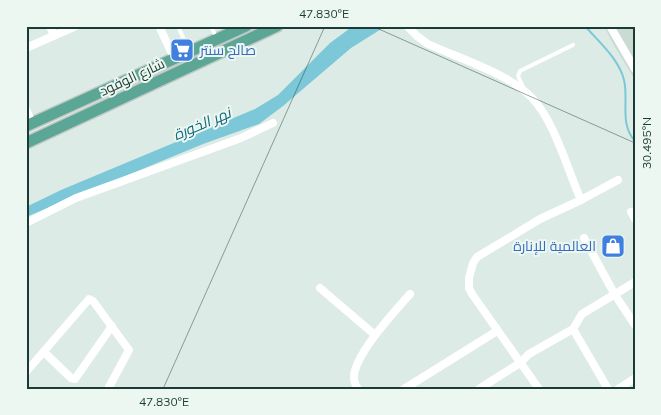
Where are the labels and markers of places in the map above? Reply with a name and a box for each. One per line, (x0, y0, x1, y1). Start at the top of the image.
supermarket icon: صالح سنتر (169, 37, 195, 63)
place label: صالح سنتر (199, 41, 256, 59)
shop icon: العالمية للإنارة (600, 233, 626, 259)
place label: العالمية للإنارة (513, 237, 596, 255)

